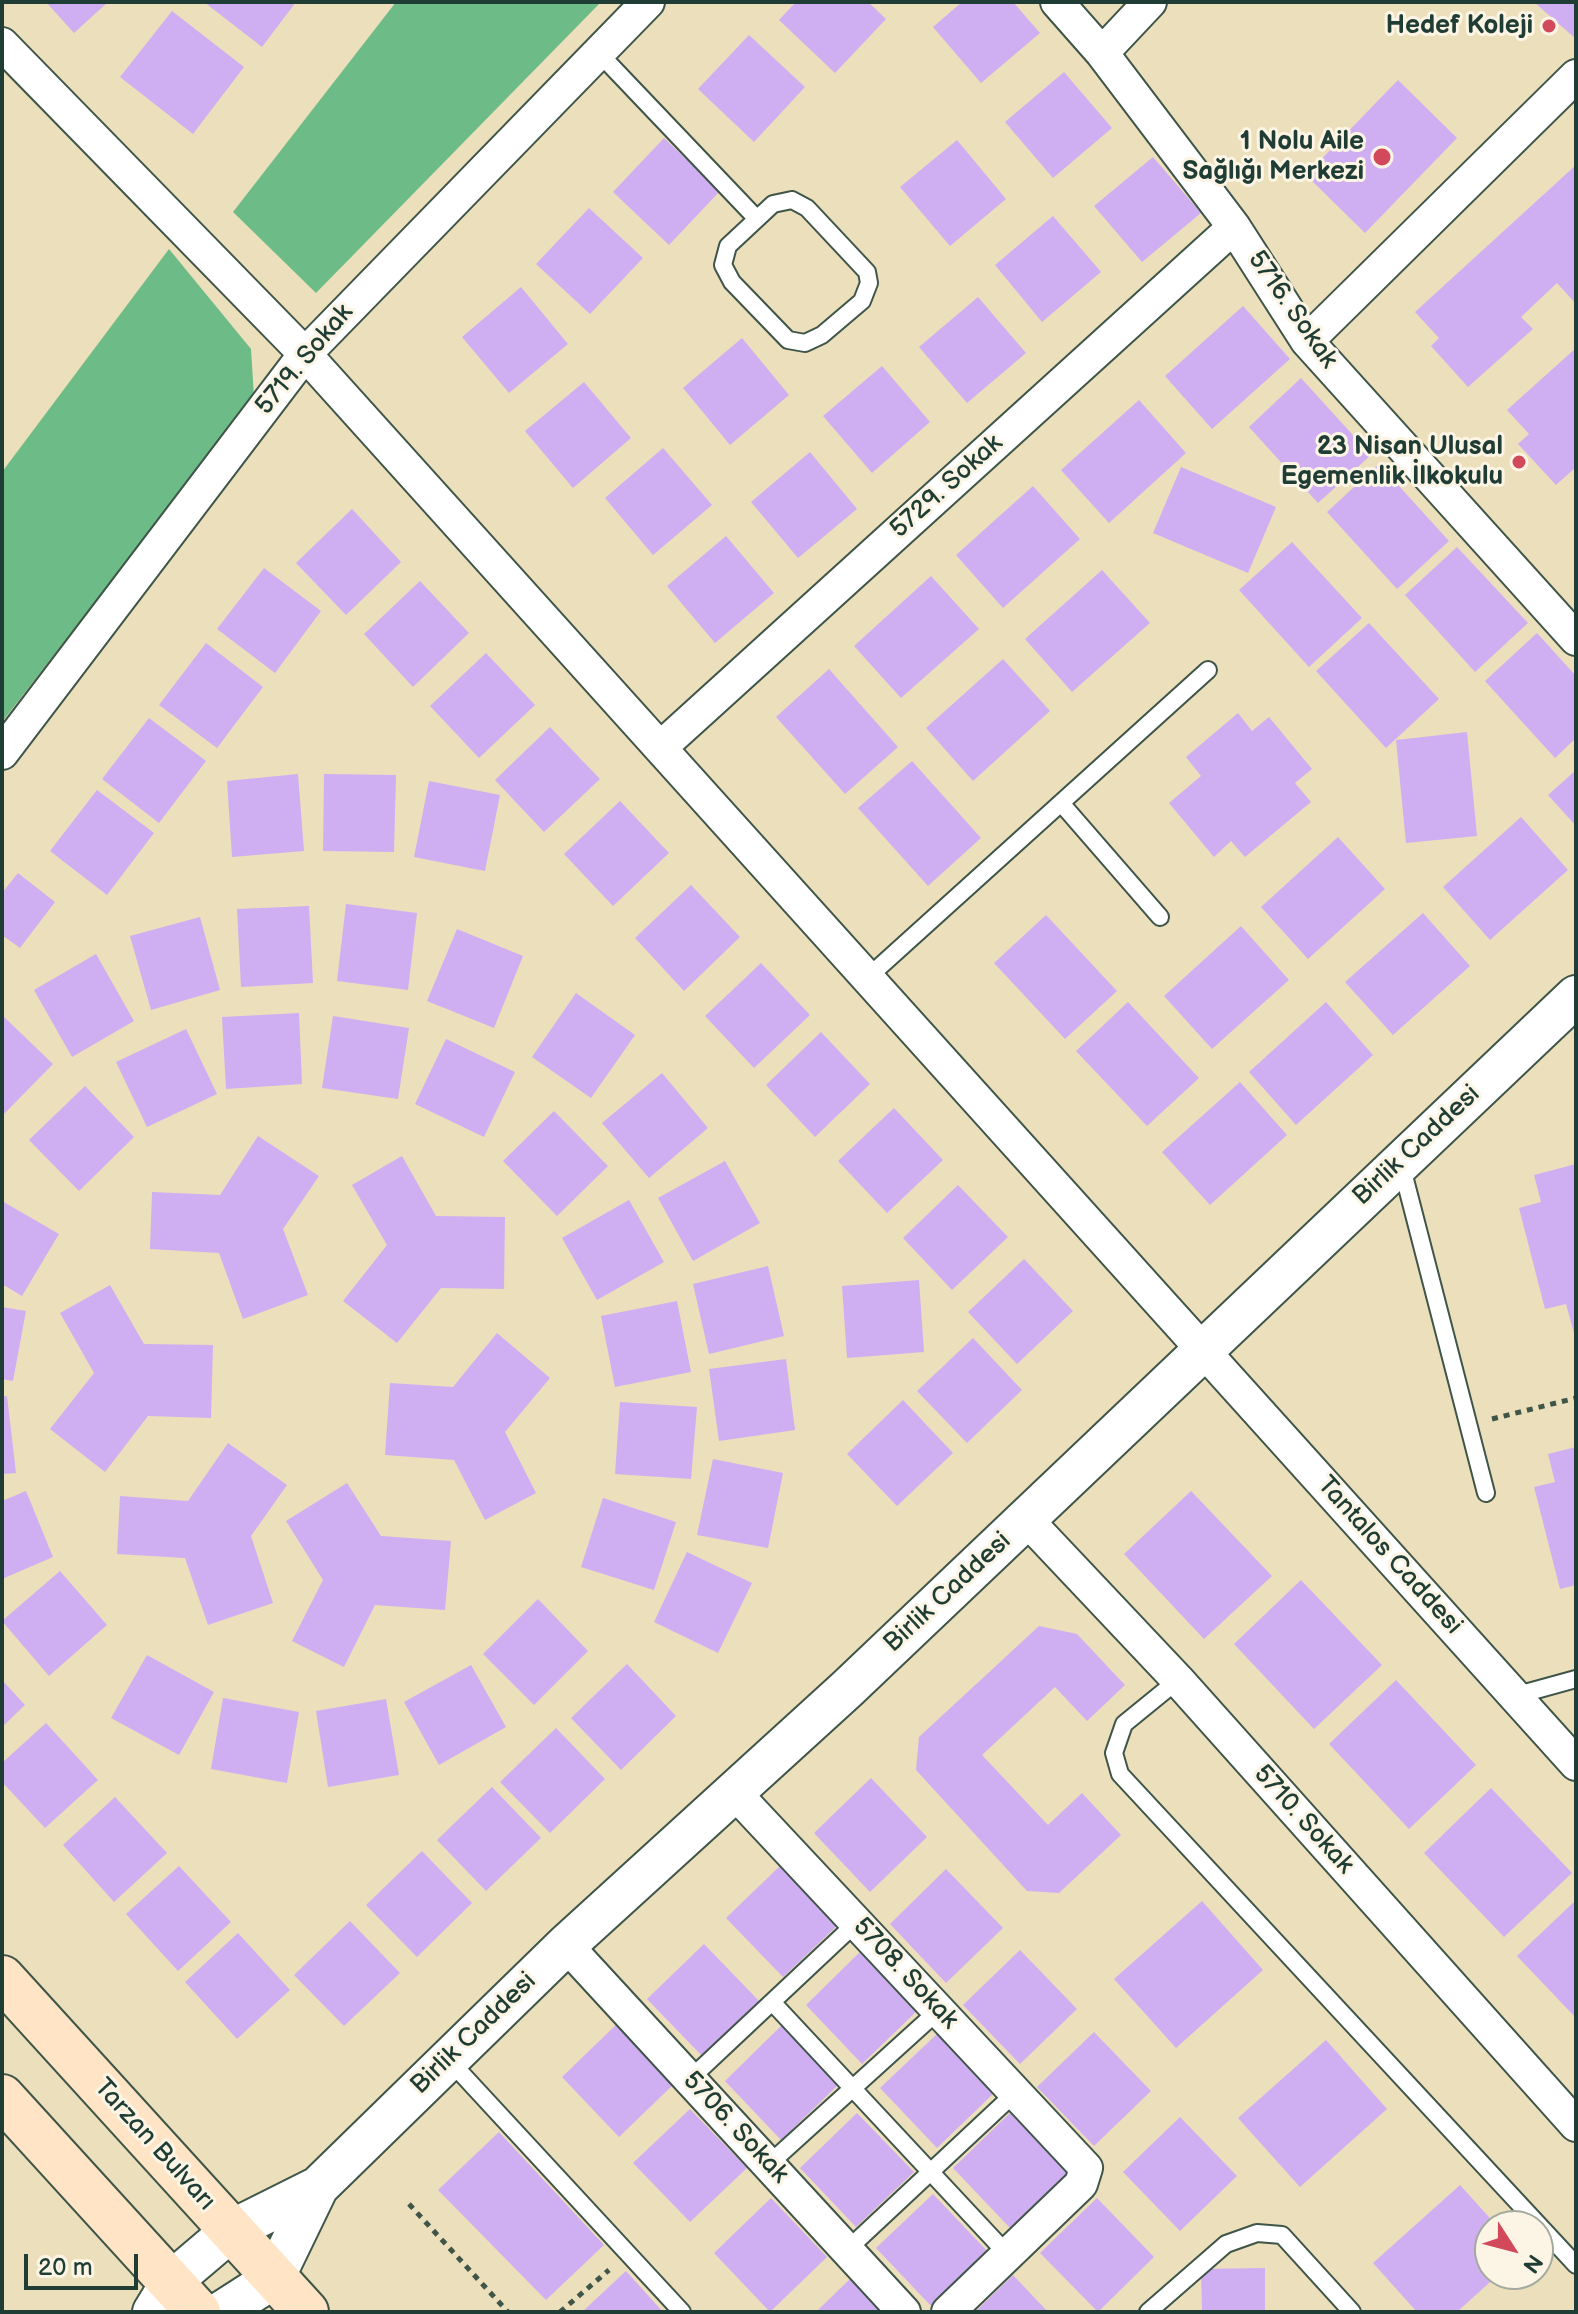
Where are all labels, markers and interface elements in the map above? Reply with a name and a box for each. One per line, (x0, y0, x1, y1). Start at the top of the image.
place label: Hedef Koleji (1386, 10, 1533, 42)
marker: Hedef Koleji (1540, 17, 1558, 35)
place label: 1 Nolu Aile Sağlığı Merkezi (1183, 126, 1364, 188)
marker: 1 Nolu Aile Sağlığı Merkezi (1371, 146, 1393, 168)
street label: 5716. Sokak (1240, 245, 1344, 375)
street label: 5719. Sokak (250, 298, 360, 422)
street label: 5729. Sokak (884, 428, 1010, 546)
place label: 23 Nisan Ulusal Egemenlik İlkokulu (1281, 431, 1503, 492)
marker: 23 Nisan Ulusal Egemenlik İlkokulu (1510, 453, 1528, 471)
street label: Birlik Caddesi (1347, 1079, 1487, 1213)
street label: Tantalos Caddesi (1310, 1471, 1468, 1641)
street label: Birlik Caddesi (878, 1526, 1018, 1660)
street label: 5710. Sokak (1246, 1759, 1360, 1881)
street label: 5708. Sokak (846, 1912, 964, 2036)
street label: Birlik Caddesi (405, 1966, 543, 2102)
street label: 5706. Sokak (675, 2066, 795, 2190)
street label: Tarzan Bulvarı (87, 2073, 221, 2217)
north arrow (1474, 2210, 1554, 2290)
scale bar (28, 2238, 142, 2288)
text: N (1516, 2249, 1548, 2278)
text: 20 m (38, 2253, 93, 2282)

